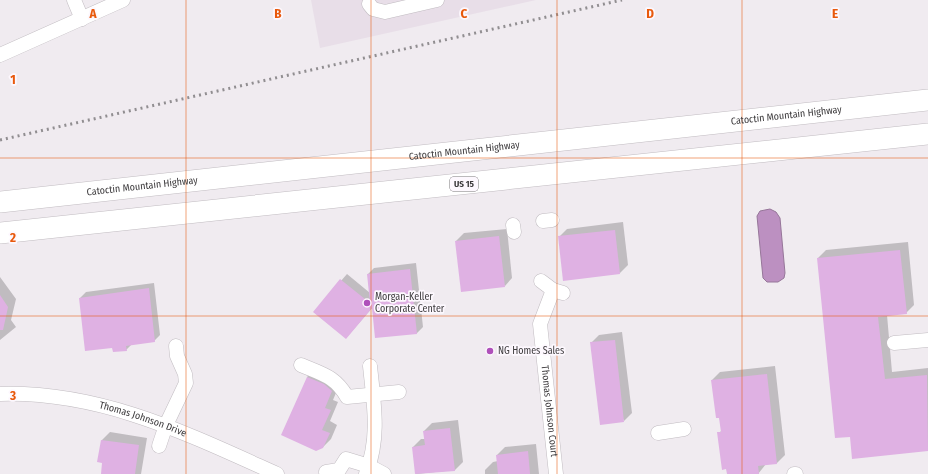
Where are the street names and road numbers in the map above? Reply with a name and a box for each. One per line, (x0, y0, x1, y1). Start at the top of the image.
street label: Catoctin Mountain Highway (730, 103, 843, 128)
street label: Catoctin Mountain Highway (408, 139, 521, 163)
street label: Catoctin Mountain Highway (86, 174, 199, 198)
road number: US 15 (450, 177, 478, 191)
street label: Thomas Johnson Court (538, 365, 560, 458)
street label: Thomas Johnson Drive (98, 399, 188, 440)

